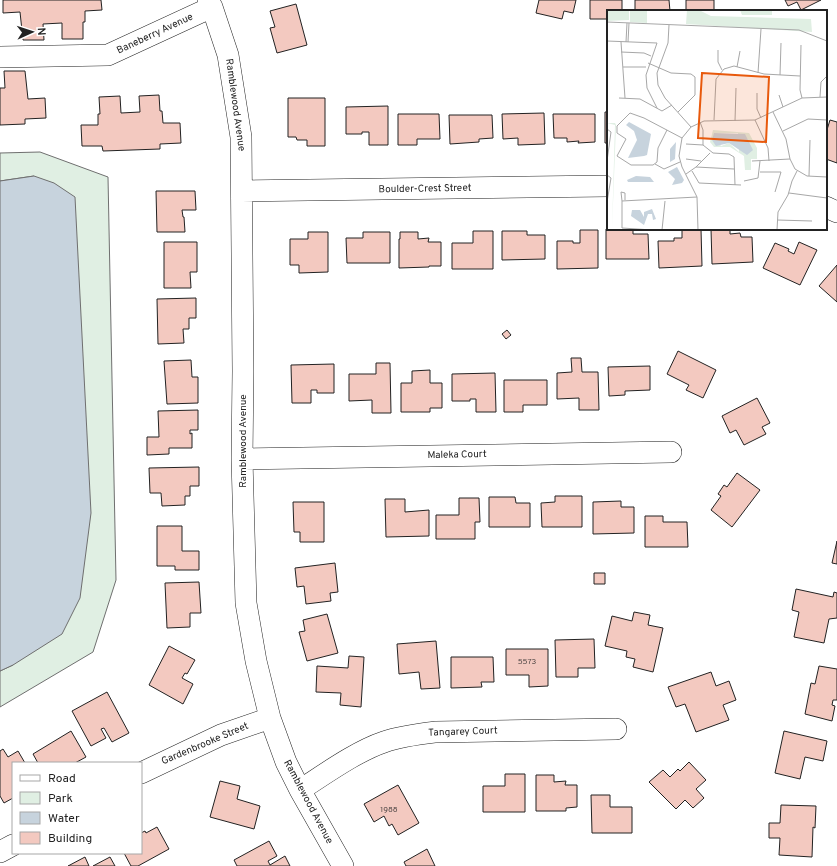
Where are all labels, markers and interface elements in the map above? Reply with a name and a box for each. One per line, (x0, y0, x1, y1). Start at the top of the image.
inset map (607, 10, 827, 230)
street label: Baneberry Avenue (115, 11, 195, 57)
north arrow (12, 12, 52, 52)
text: N (34, 27, 48, 36)
street label: Ramblewood Avenue (222, 58, 248, 152)
street label: Boulder-Crest Street (378, 182, 472, 196)
street label: Ramblewood Avenue (237, 394, 250, 488)
street label: Maleka Court (427, 448, 487, 462)
house number: 5573 (518, 657, 537, 667)
street label: Gardenbrooke Street (159, 720, 251, 768)
street label: Tangarey Court (428, 724, 498, 740)
street label: Ramblewood Avenue (280, 758, 336, 846)
legend (12, 762, 142, 854)
text: Road (48, 771, 76, 787)
text: Park (48, 791, 73, 807)
house number: 1988 (380, 805, 398, 815)
text: Water (48, 811, 80, 827)
text: Building (48, 831, 92, 847)

